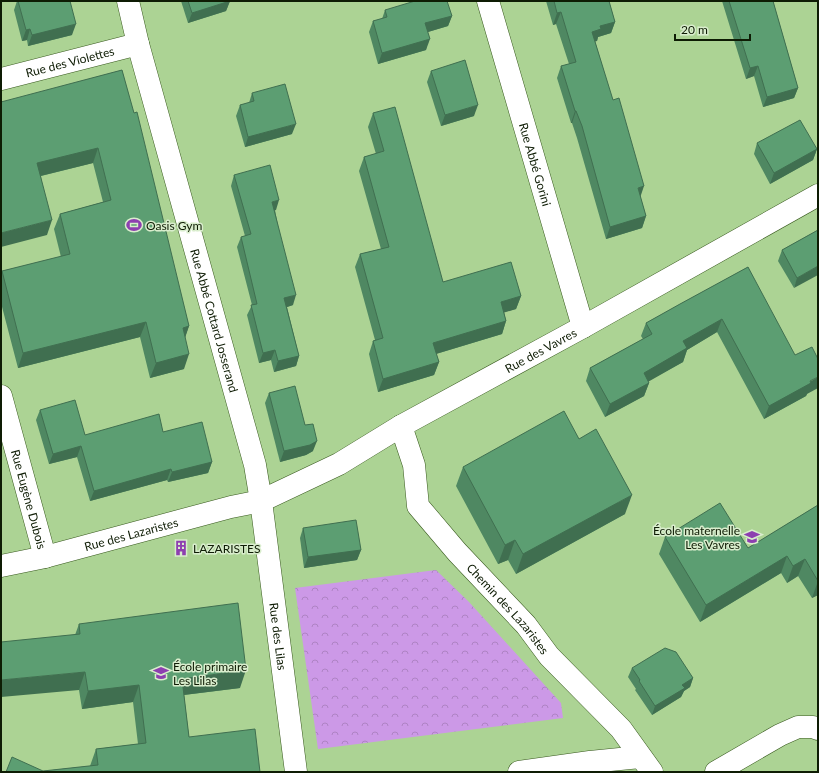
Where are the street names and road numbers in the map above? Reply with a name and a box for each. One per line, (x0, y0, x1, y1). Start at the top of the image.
street label: Rue des Violettes (24, 43, 116, 80)
street label: Rue Abbé Gorini (516, 121, 555, 208)
street label: Rue Abbé Cottard Josserand (188, 247, 242, 394)
street label: Rue des Vavres (502, 325, 579, 376)
street label: Rue Eugène Dubois (8, 448, 50, 551)
street label: Rue des Lazaristes (82, 514, 180, 554)
street label: Chemin des Lazaristes (464, 560, 552, 657)
street label: Rue des Lilas (267, 602, 290, 671)

